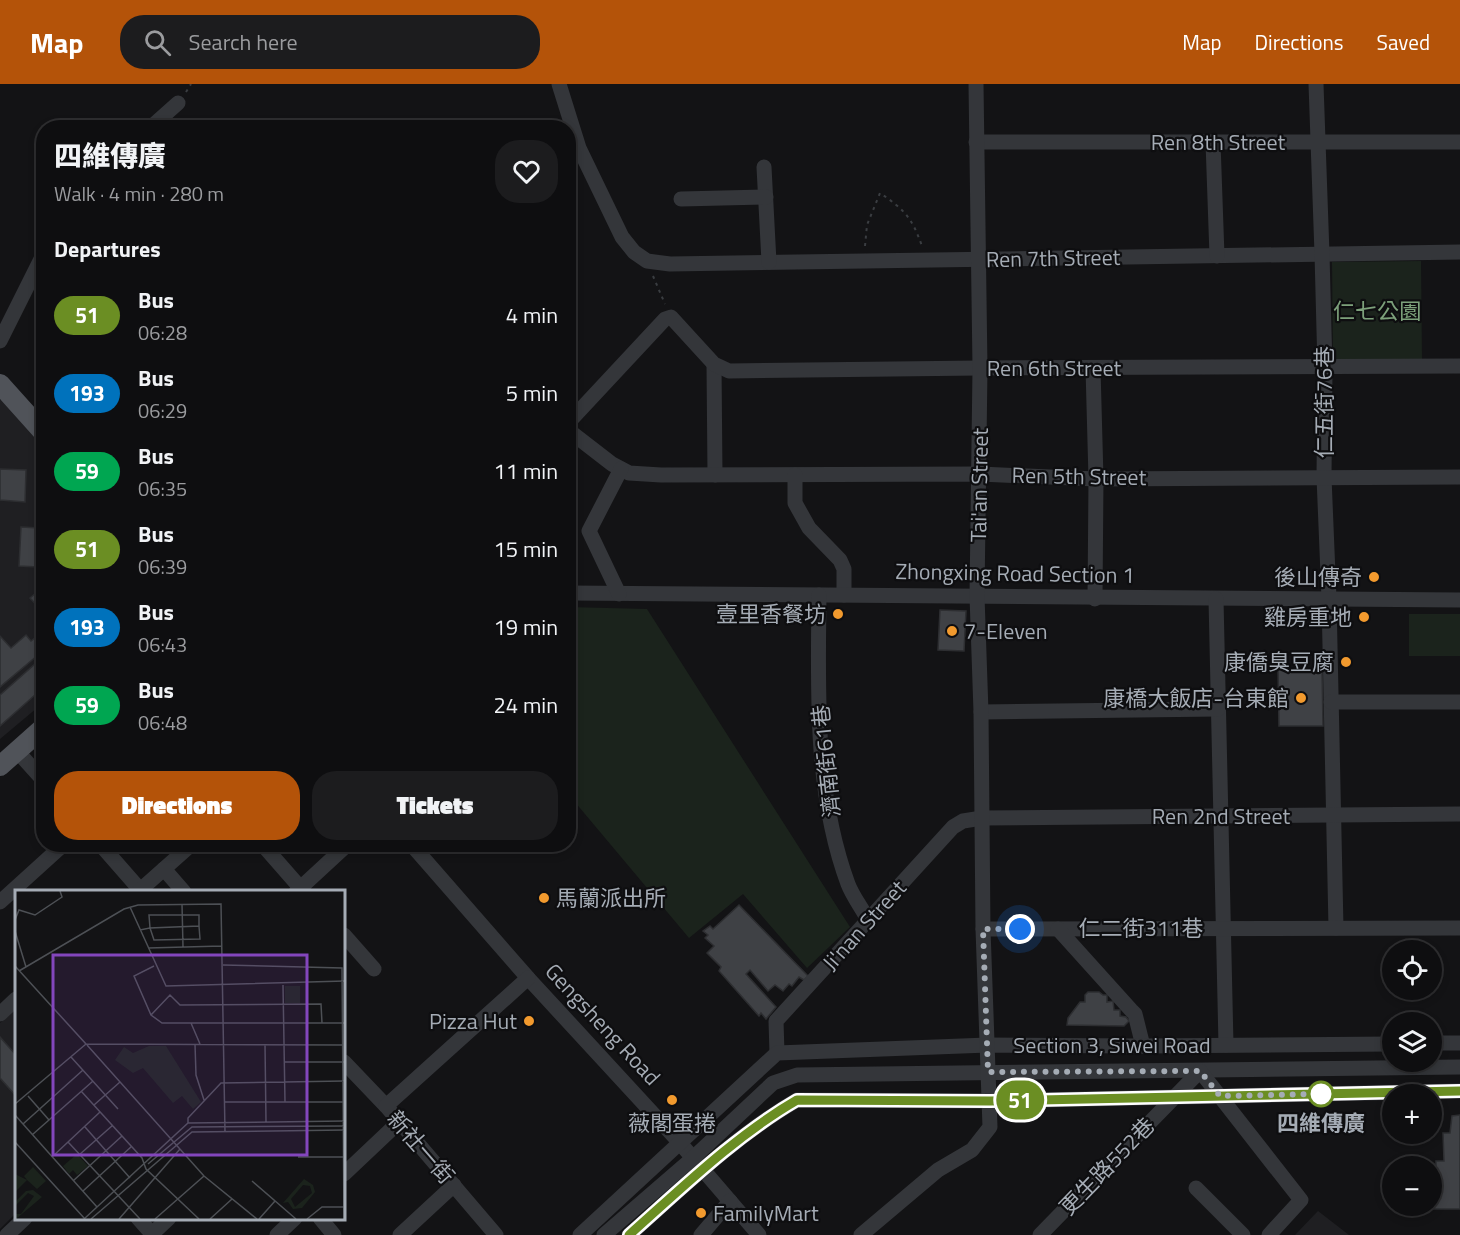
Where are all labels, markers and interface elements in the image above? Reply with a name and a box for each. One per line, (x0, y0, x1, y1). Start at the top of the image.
search box (120, 15, 540, 69)
text: Map (30, 21, 84, 64)
text: Search here (189, 25, 298, 59)
icon: search (141, 26, 174, 59)
text: Map (1182, 26, 1222, 58)
text: Directions (1255, 26, 1344, 58)
text: Saved (1377, 26, 1430, 58)
street label: Ren 8th Street (1151, 125, 1286, 159)
text: 四維傳廣 (54, 134, 166, 177)
button: heart (495, 140, 558, 203)
text: Walk · 4 min · 280 m (54, 178, 224, 209)
text: Departures (54, 232, 161, 266)
street label: Ren 7th Street (985, 240, 1121, 276)
text: Bus (138, 283, 174, 317)
park label: 仁七公園 (1333, 294, 1421, 328)
text: 4 min (506, 298, 558, 332)
text: 51 (75, 299, 99, 331)
text: 06:28 (138, 317, 187, 348)
street label: 仁五街76巷 (1307, 346, 1341, 458)
street label: Ren 6th Street (987, 351, 1122, 385)
text: Bus (138, 361, 174, 395)
text: 5 min (506, 376, 558, 410)
text: 193 (69, 377, 105, 409)
text: 06:29 (138, 395, 187, 426)
street label: Tai'an Street (961, 427, 997, 543)
text: Bus (138, 439, 174, 473)
text: 11 min (493, 454, 558, 488)
text: 59 (75, 455, 99, 487)
street label: Ren 5th Street (1011, 458, 1147, 494)
text: 06:35 (138, 473, 187, 504)
text: Bus (138, 517, 174, 551)
text: 15 min (493, 532, 558, 566)
text: 51 (75, 533, 99, 565)
text: 06:39 (138, 551, 187, 582)
street label: Zhongxing Road Section 1 (895, 554, 1135, 592)
place label: 後山傳奇 (1274, 560, 1362, 594)
marker: 後山傳奇 (1367, 570, 1381, 584)
text: Bus (138, 595, 174, 629)
place label: 壹里香餐坊 (716, 597, 826, 631)
place label: 雞房重地 (1264, 600, 1352, 634)
marker: 壹里香餐坊 (831, 607, 845, 621)
text: 19 min (493, 610, 558, 644)
marker: 雞房重地 (1357, 610, 1371, 624)
text: 193 (69, 611, 105, 643)
place label: 7-Eleven (964, 614, 1047, 648)
marker: 7-Eleven (945, 624, 959, 638)
text: 06:43 (138, 629, 187, 660)
place label: 康僑臭豆腐 (1224, 645, 1334, 679)
marker: 康僑臭豆腐 (1339, 655, 1353, 669)
text: Bus (138, 673, 174, 707)
place label: 康橋大飯店-台東館 (1103, 681, 1289, 715)
text: 24 min (493, 688, 558, 722)
text: 59 (75, 689, 99, 721)
marker: 康橋大飯店-台東館 (1294, 691, 1308, 705)
street label: 濟南街61巷 (803, 703, 849, 819)
text: 06:48 (138, 707, 187, 738)
button: Directions (54, 771, 300, 840)
button: Tickets (312, 771, 558, 840)
street label: Ren 2nd Street (1152, 799, 1290, 833)
street label: Ji'nan Street (814, 872, 914, 978)
place label: 馬蘭派出所 (556, 881, 666, 915)
inset map (15, 890, 345, 1220)
marker: 馬蘭派出所 (537, 891, 551, 905)
street label: 仁二街311巷 (1079, 911, 1203, 945)
your location (1005, 914, 1035, 944)
map controls (1382, 940, 1442, 1216)
button: locate (1382, 940, 1442, 1000)
street label: Gengsheng Road (537, 955, 669, 1093)
place label: Pizza Hut (429, 1004, 517, 1038)
button: layers (1382, 1012, 1442, 1072)
marker: Pizza Hut (522, 1014, 536, 1028)
street label: Section 3, Siwei Road (1013, 1028, 1211, 1062)
line badge: 51 (993, 1080, 1047, 1120)
marker: 四維傳廣 (1308, 1081, 1334, 1107)
text: 51 (1008, 1084, 1032, 1116)
button: + (1382, 1084, 1442, 1144)
marker: 薇閣蛋捲 (665, 1093, 679, 1107)
street label: 新社一街 (379, 1103, 463, 1191)
place label: 薇閣蛋捲 (628, 1106, 716, 1140)
place label: 四維傳廣 (1277, 1106, 1365, 1140)
street label: 更生路552巷 (1051, 1109, 1163, 1223)
button: − (1382, 1156, 1442, 1216)
place label: FamilyMart (713, 1196, 819, 1230)
marker: FamilyMart (694, 1206, 708, 1220)

